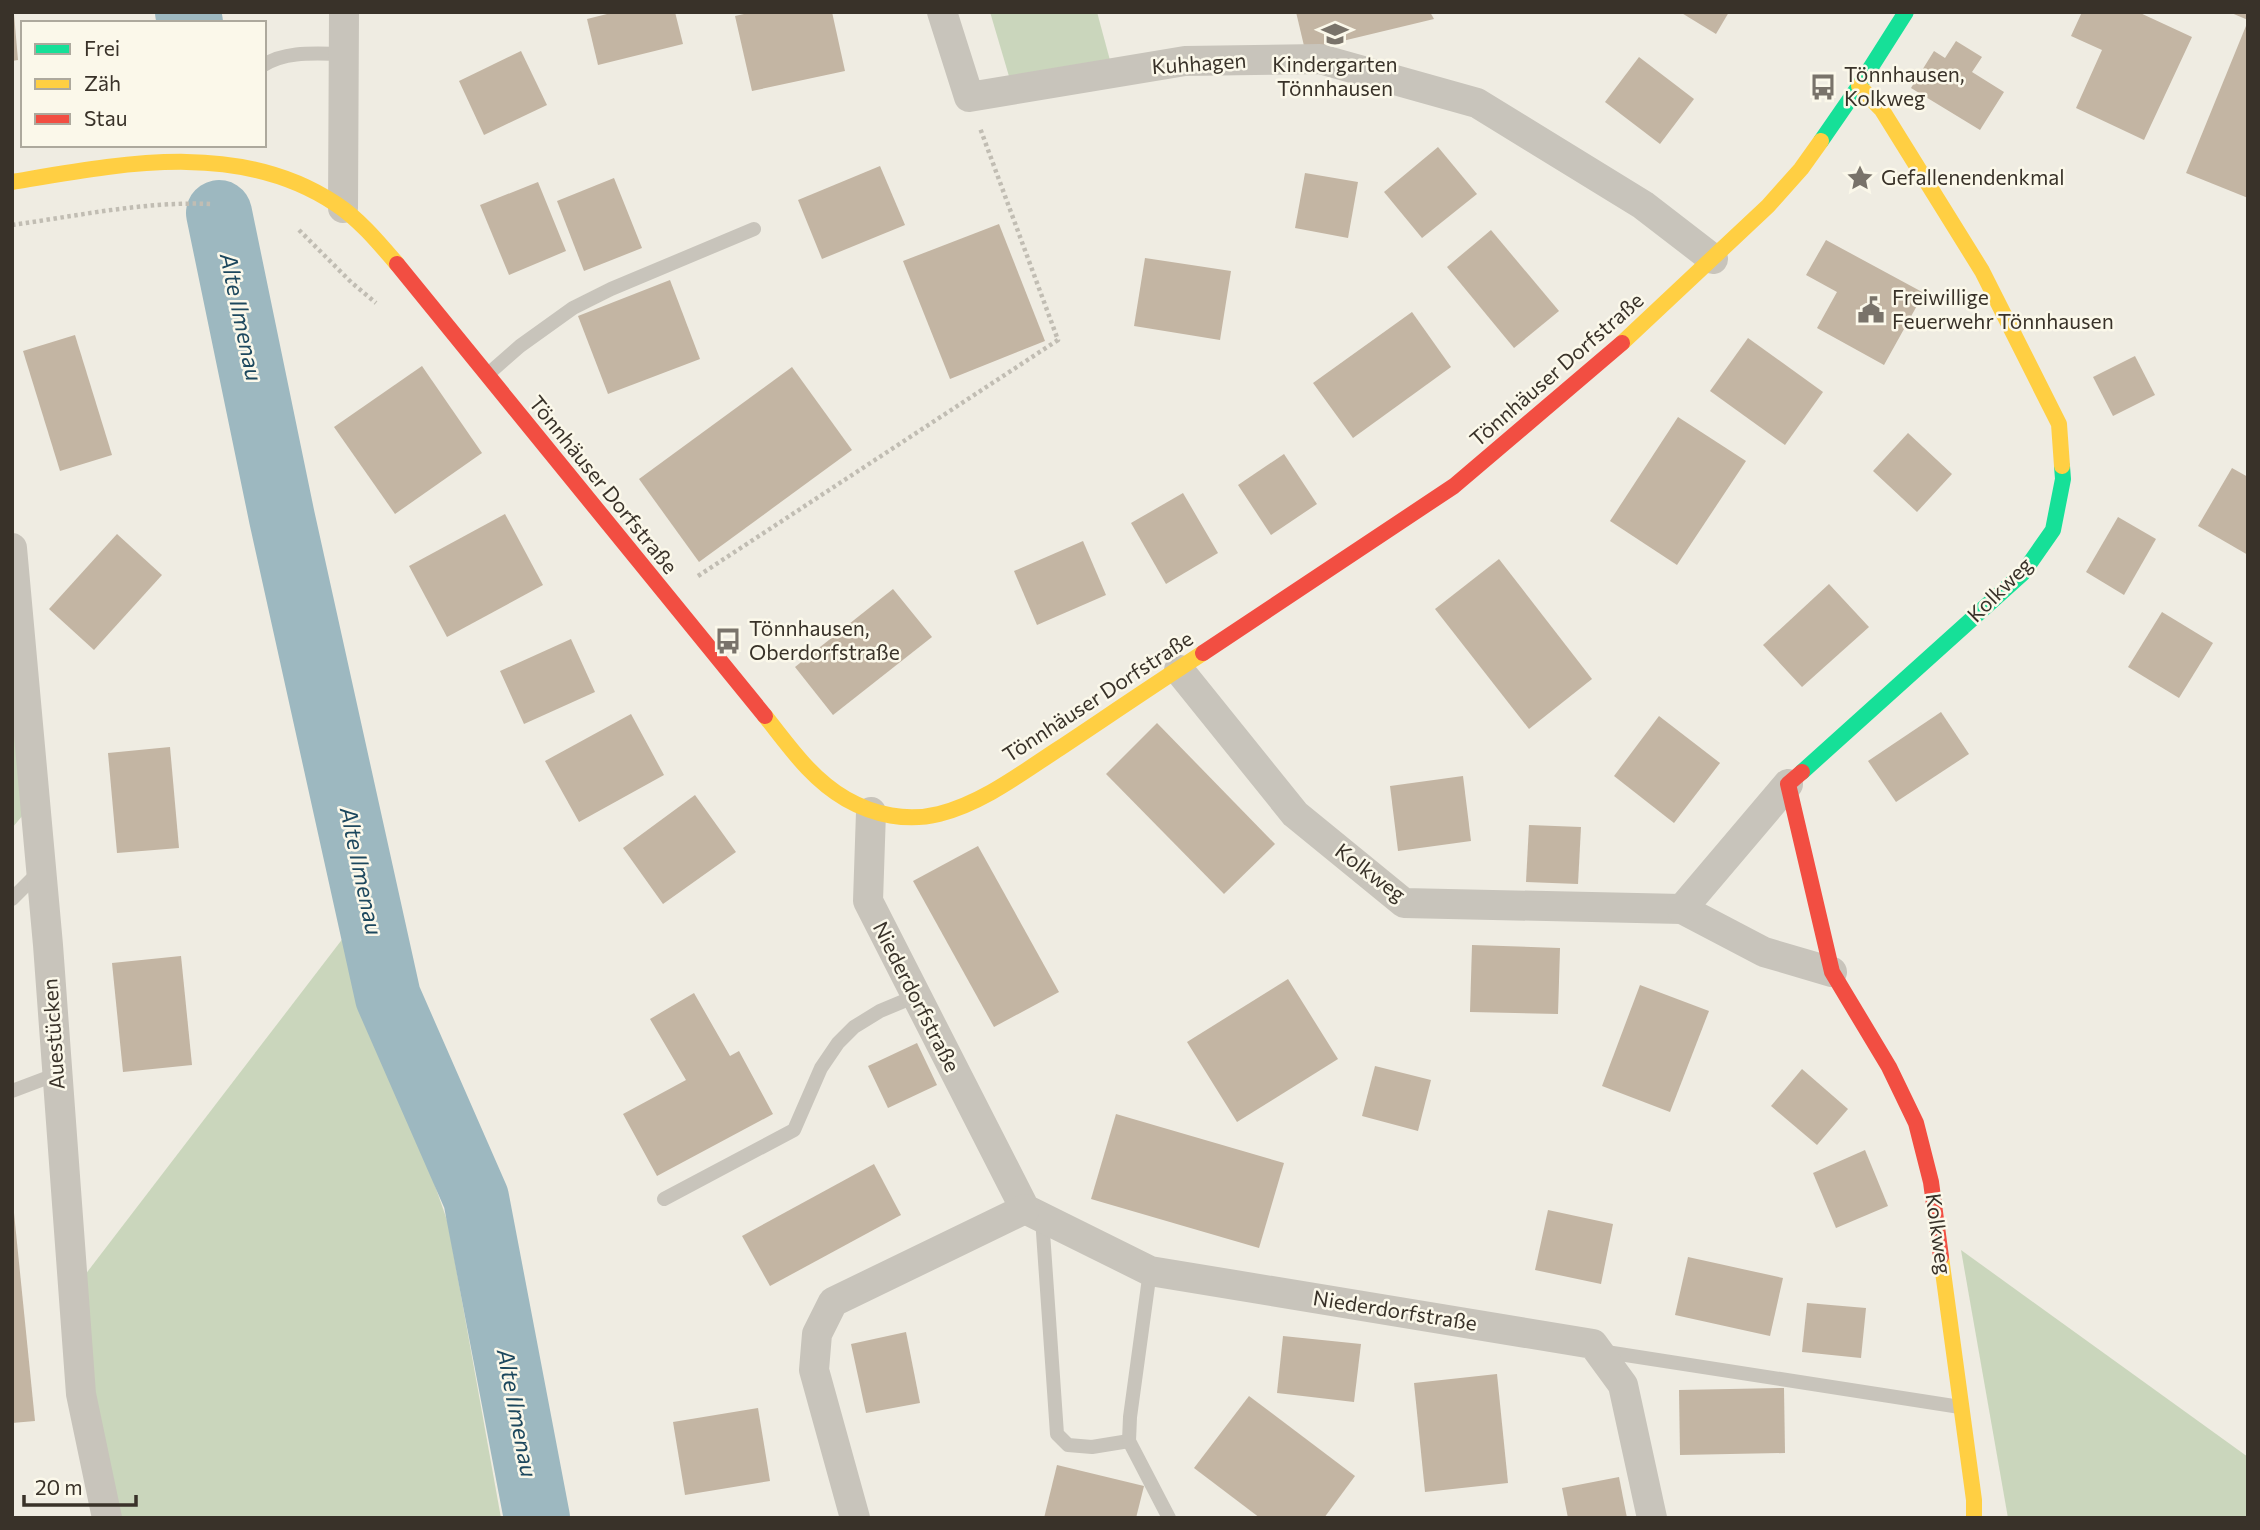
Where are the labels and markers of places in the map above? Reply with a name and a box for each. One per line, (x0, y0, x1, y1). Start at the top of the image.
school or university icon: Kindergarten Tönnhausen (1320, 19, 1350, 49)
place label: Kindergarten Tönnhausen (1272, 51, 1398, 100)
place label: Tönnhausen, Kolkweg (1844, 61, 1965, 110)
bus stop icon: Tönnhausen, Kolkweg (1808, 72, 1838, 102)
place icon: Gefallenendenkmal (1845, 163, 1875, 193)
place label: Gefallenendenkmal (1881, 164, 2065, 189)
place label: Freiwillige Feuerwehr Tönnhausen (1892, 284, 2114, 333)
public building icon: Freiwillige Feuerwehr Tönnhausen (1856, 295, 1886, 325)
place label: Tönnhausen, Oberdorfstraße (749, 615, 900, 664)
bus stop icon: Tönnhausen, Oberdorfstraße (713, 626, 743, 656)

